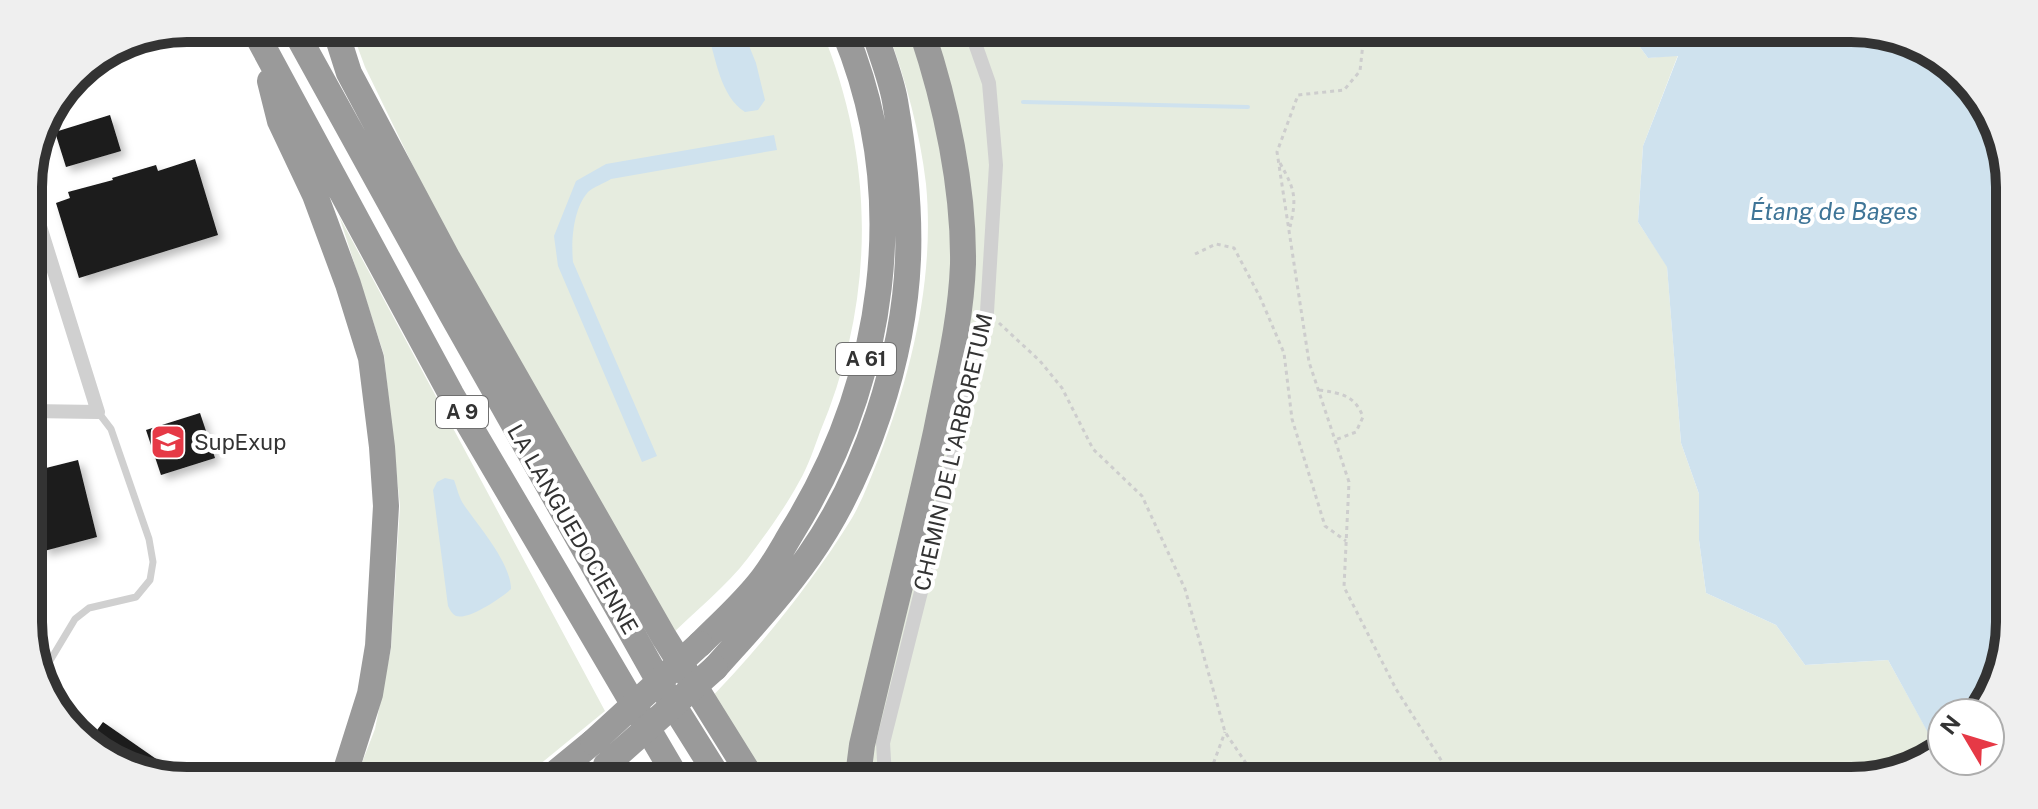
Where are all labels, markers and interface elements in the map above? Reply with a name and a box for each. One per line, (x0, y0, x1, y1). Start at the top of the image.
water label: Étang de Bages (1750, 197, 1918, 225)
street label: CHEMIN DE L'ARBORETUM (908, 311, 998, 593)
road number: A 61 (836, 343, 896, 375)
road number: A 9 (436, 396, 488, 428)
street label: LA LANGUEDOCIENNE (502, 419, 644, 639)
school or university icon: SupExup (149, 423, 187, 461)
place label: SupExup (194, 429, 286, 455)
north arrow (1926, 697, 2006, 777)
text: N (1935, 710, 1966, 739)

